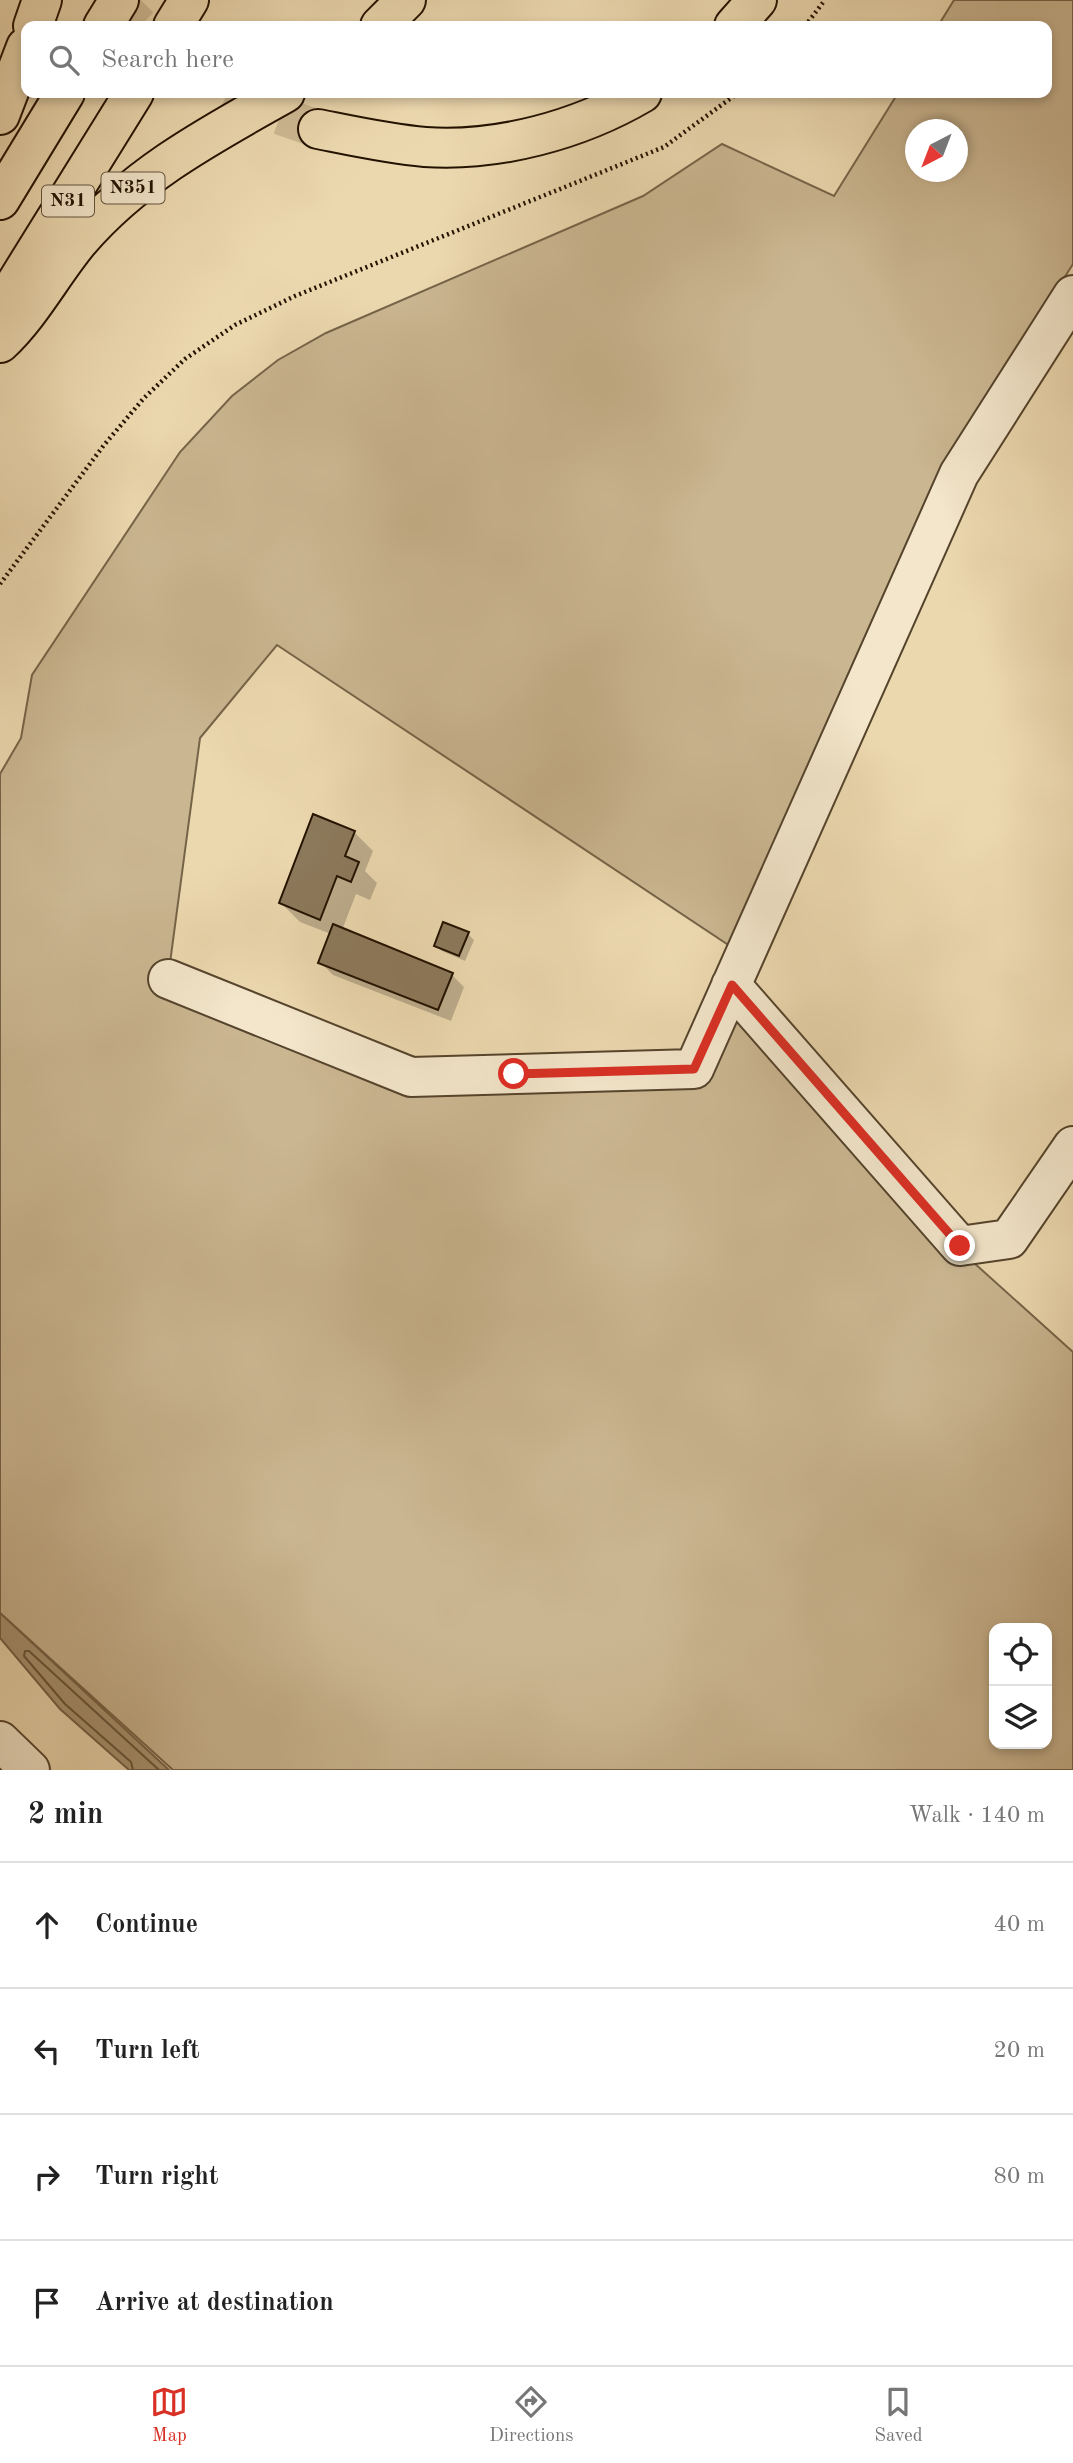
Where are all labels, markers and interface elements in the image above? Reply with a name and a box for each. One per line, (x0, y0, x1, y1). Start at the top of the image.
search box (21, 21, 1052, 98)
icon: search (45, 41, 83, 79)
text: Search here (101, 47, 234, 73)
north arrow (905, 119, 968, 182)
road number: N351 (102, 172, 164, 204)
road number: N31 (42, 186, 94, 216)
route start (498, 1058, 529, 1089)
route end (944, 1230, 975, 1261)
map controls (989, 1623, 1052, 1749)
button: locate (989, 1623, 1052, 1686)
button: layers (989, 1686, 1052, 1749)
text: 2 min (28, 1800, 103, 1830)
text: Walk · 140 m (909, 1804, 1045, 1827)
icon: ahead (28, 1906, 66, 1944)
text: Continue (95, 1912, 198, 1938)
text: 40 m (994, 1913, 1045, 1936)
icon: left (28, 2032, 66, 2070)
text: Turn left (95, 2038, 200, 2064)
text: 20 m (994, 2039, 1045, 2062)
icon: right (28, 2158, 66, 2196)
text: Turn right (95, 2164, 218, 2190)
text: 80 m (994, 2165, 1045, 2188)
icon: arrive (28, 2284, 66, 2322)
text: Arrive at destination (95, 2290, 334, 2316)
tab: Map (150, 2383, 188, 2448)
tab: Directions (489, 2383, 574, 2448)
tab: Saved (874, 2383, 923, 2448)

